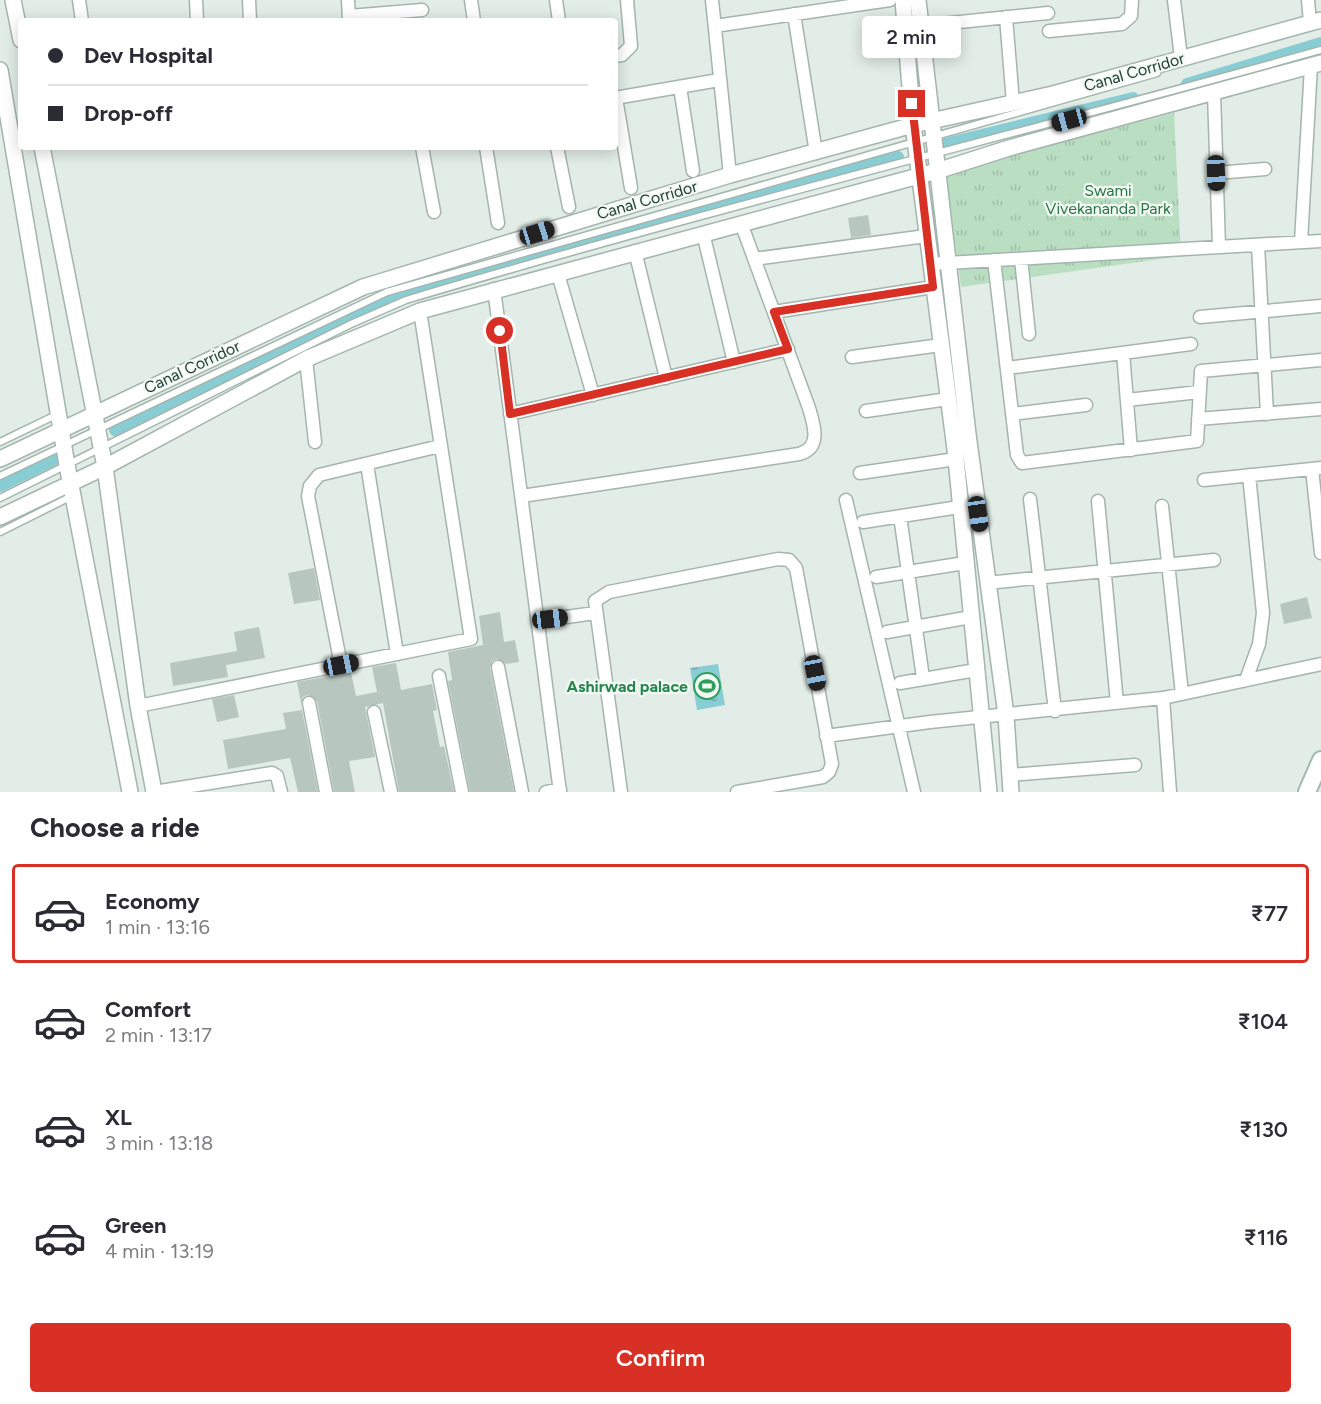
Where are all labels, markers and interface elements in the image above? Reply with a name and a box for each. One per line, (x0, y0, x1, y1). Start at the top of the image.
callout: 2 min (862, 17, 962, 59)
text: 2 min (887, 25, 936, 49)
text: Dev Hospital (84, 42, 213, 69)
street label: Canal Corridor (1082, 48, 1187, 95)
route end (898, 90, 925, 117)
text: Drop-off (84, 100, 173, 127)
car (1049, 107, 1089, 133)
car (1206, 155, 1226, 191)
street label: Canal Corridor (595, 176, 700, 223)
park label: Swami Vivekananda Park (1045, 181, 1171, 218)
car (517, 219, 557, 247)
route start (486, 317, 513, 344)
street label: Canal Corridor (141, 336, 244, 398)
car (967, 495, 989, 533)
car (531, 608, 569, 630)
car (322, 653, 360, 677)
car (803, 654, 827, 692)
sports icon: Ashirwad palace (692, 671, 722, 701)
place label: Ashirwad palace (567, 677, 688, 696)
text: Choose a ride (30, 811, 199, 844)
icon: car (33, 887, 87, 941)
text: Economy (105, 888, 200, 915)
text: ₹77 (1250, 900, 1288, 927)
text: 1 min · 13:16 (105, 915, 210, 939)
icon: car (33, 995, 87, 1049)
text: Comfort (105, 996, 191, 1023)
text: ₹104 (1237, 1008, 1288, 1035)
text: 2 min · 13:17 (105, 1023, 212, 1047)
icon: car (33, 1103, 87, 1157)
text: XL (105, 1104, 132, 1131)
text: ₹130 (1239, 1116, 1288, 1143)
text: 3 min · 13:18 (105, 1131, 213, 1155)
icon: car (33, 1211, 87, 1265)
text: Green (105, 1212, 167, 1239)
text: ₹116 (1244, 1224, 1288, 1251)
text: 4 min · 13:19 (105, 1239, 214, 1263)
button: Confirm (30, 1323, 1291, 1392)

